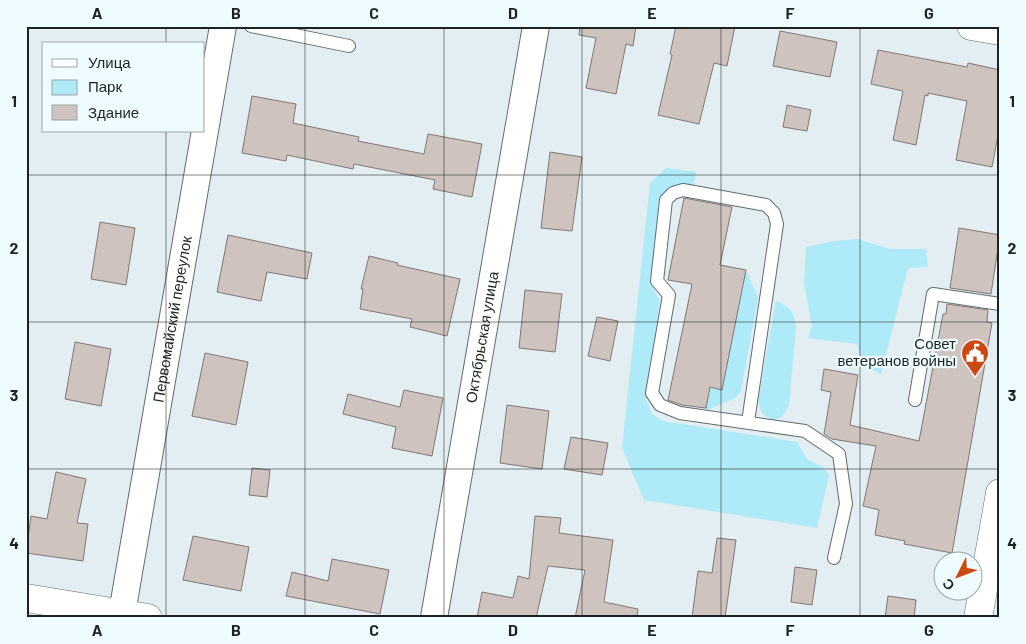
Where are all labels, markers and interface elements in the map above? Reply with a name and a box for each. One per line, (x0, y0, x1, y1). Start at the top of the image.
text: A (92, 3, 103, 22)
text: B (231, 3, 241, 22)
text: C (369, 3, 379, 22)
text: D (508, 3, 518, 22)
text: E (647, 3, 657, 22)
text: F (786, 3, 795, 22)
text: G (924, 3, 934, 22)
legend (42, 42, 205, 132)
text: Улица (88, 53, 131, 71)
text: Парк (88, 77, 122, 95)
text: 1 (11, 91, 17, 110)
text: 1 (1009, 91, 1015, 110)
text: Здание (88, 103, 139, 121)
street label: Первомайский переулок (148, 234, 195, 404)
text: 2 (10, 238, 19, 257)
text: 2 (1008, 238, 1017, 257)
street label: Октябрьская улица (461, 269, 502, 404)
place label: Совет ветеранов войны (837, 334, 956, 369)
public building icon: Совет ветеранов войны (960, 338, 990, 377)
text: 3 (10, 385, 18, 404)
text: 3 (1008, 385, 1016, 404)
text: 4 (9, 533, 19, 552)
text: 4 (1007, 533, 1017, 552)
north arrow (934, 552, 984, 602)
text: С (938, 576, 958, 594)
text: A (92, 620, 103, 639)
text: B (231, 620, 241, 639)
text: C (369, 620, 379, 639)
text: D (508, 620, 518, 639)
text: E (647, 620, 657, 639)
text: F (786, 620, 795, 639)
text: G (924, 620, 934, 639)

